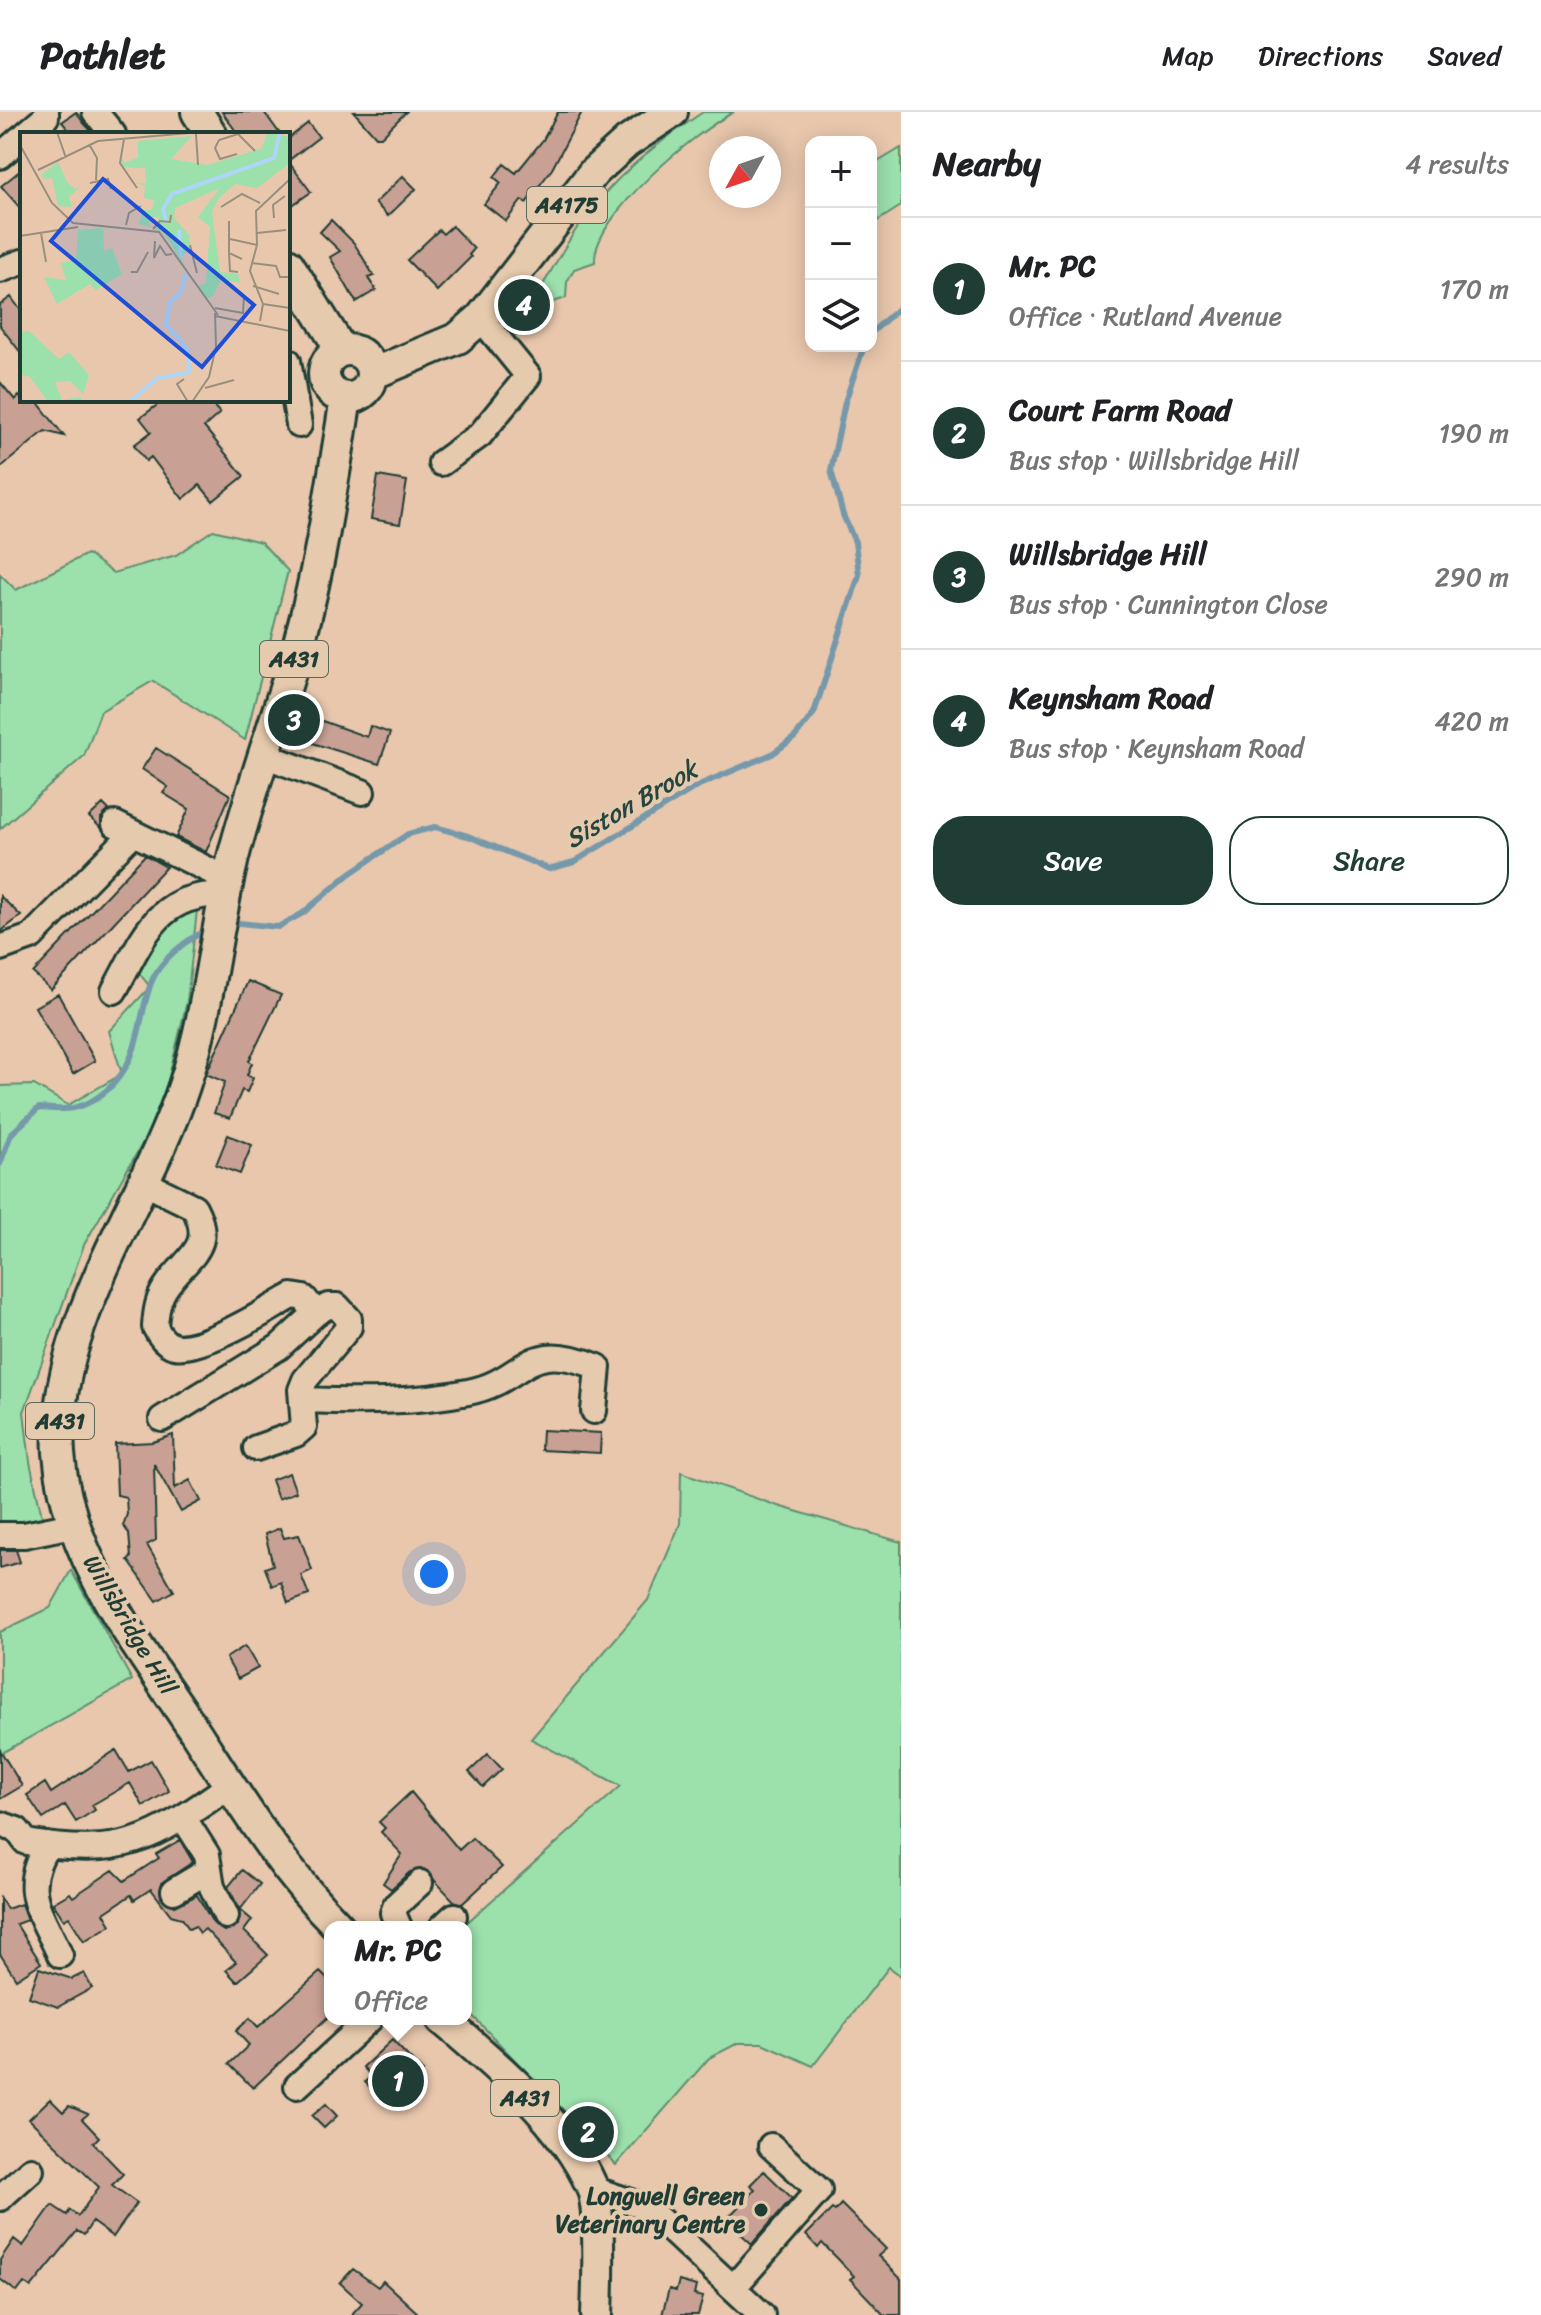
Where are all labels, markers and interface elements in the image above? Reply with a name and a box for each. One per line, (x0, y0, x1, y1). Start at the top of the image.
text: Pathlet (40, 22, 166, 89)
text: Map (1162, 31, 1214, 80)
text: Directions (1258, 31, 1383, 80)
text: Saved (1427, 31, 1501, 80)
inset map (20, 132, 290, 402)
text: Nearby (933, 134, 1041, 194)
north arrow (709, 136, 781, 208)
map controls (805, 136, 877, 352)
button: + (805, 136, 877, 208)
text: 4 results (1405, 141, 1509, 187)
road number: A4175 (527, 187, 607, 223)
button: − (805, 208, 877, 280)
text: Mr. PC (1009, 239, 1096, 293)
text: 1 (953, 266, 965, 312)
text: 170 m (1440, 266, 1509, 312)
pin: 4 (498, 275, 550, 335)
button: layers (805, 280, 877, 352)
text: Office · Rutland Avenue (1009, 293, 1282, 339)
text: Court Farm Road (1009, 383, 1231, 437)
text: 2 (951, 410, 967, 456)
text: 190 m (1439, 410, 1509, 456)
text: Bus stop · Willsbridge Hill (1009, 437, 1299, 483)
text: Willsbridge Hill (1009, 527, 1207, 581)
text: 3 (952, 554, 966, 600)
text: 290 m (1435, 554, 1509, 600)
text: Bus stop · Cunnington Close (1009, 581, 1328, 627)
road number: A431 (260, 641, 328, 677)
text: Keynsham Road (1009, 671, 1212, 725)
pin: 3 (268, 690, 320, 750)
text: 4 (951, 698, 967, 744)
text: 420 m (1435, 698, 1509, 744)
text: Bus stop · Keynsham Road (1009, 725, 1304, 771)
water label: Siston Brook (555, 746, 709, 861)
button: Save (933, 816, 1213, 905)
button: Share (1229, 816, 1509, 905)
road number: A431 (26, 1403, 94, 1439)
street label: Willsbridge Hill (71, 1546, 189, 1705)
your location (414, 1554, 454, 1594)
popup (324, 1921, 472, 2025)
text: Mr. PC (355, 1923, 441, 1977)
text: Office (355, 1977, 428, 2023)
pin: 1 (372, 2051, 424, 2111)
road number: A431 (491, 2080, 559, 2116)
pin: 2 (562, 2102, 614, 2162)
place label: Longwell Green Veterinary Centre (555, 2175, 745, 2245)
marker: Longwell Green Veterinary Centre (752, 2201, 770, 2219)

